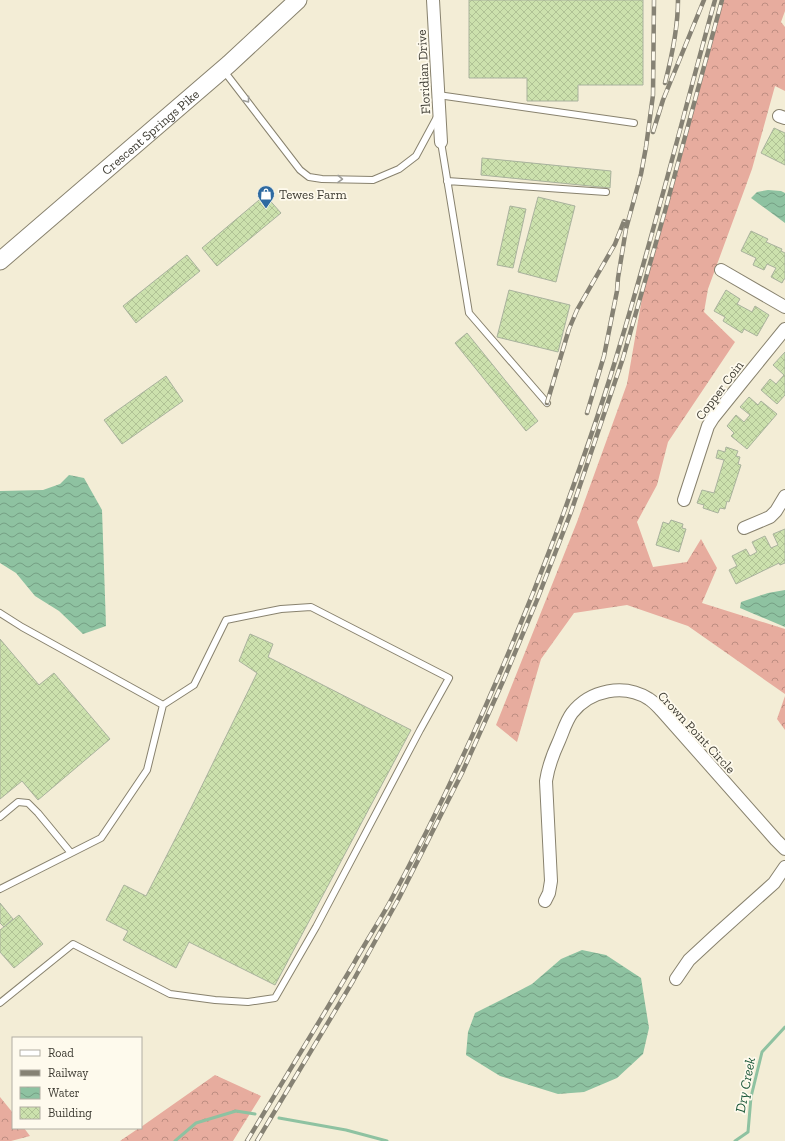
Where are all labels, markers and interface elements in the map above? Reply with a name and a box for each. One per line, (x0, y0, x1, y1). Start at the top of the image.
street label: Floridian Drive (414, 29, 433, 115)
street label: Crescent Springs Pike (99, 86, 202, 178)
one-way arrow (242, 96, 249, 103)
one-way arrow (337, 175, 343, 184)
shop icon: Tewes Farm (256, 184, 276, 209)
place label: Tewes Farm (279, 187, 348, 202)
street label: Copper Coin (692, 357, 747, 423)
street label: Crown Point Circle (655, 688, 738, 776)
legend (12, 1037, 142, 1129)
text: Road (48, 1046, 74, 1060)
water label: Dry Creek (732, 1056, 759, 1114)
text: Railway (48, 1066, 89, 1080)
text: Water (48, 1086, 80, 1100)
text: Building (48, 1106, 92, 1120)

